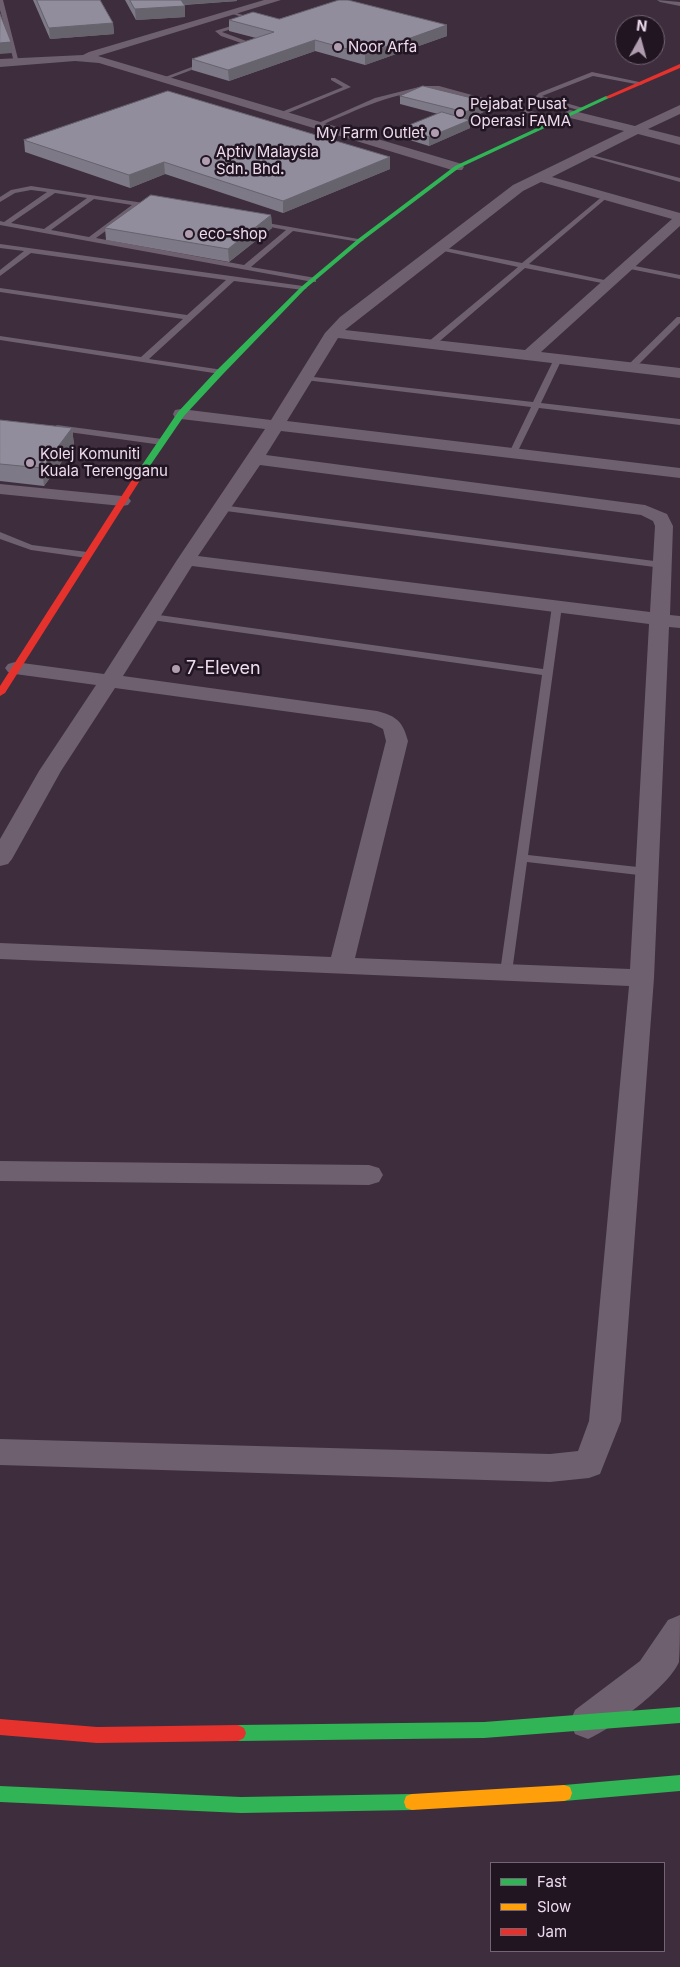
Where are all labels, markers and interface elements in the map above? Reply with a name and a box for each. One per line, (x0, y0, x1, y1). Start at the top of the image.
north arrow (615, 15, 665, 65)
text: N (635, 17, 648, 35)
place label: Noor Arfa (348, 38, 417, 56)
marker: Noor Arfa (332, 41, 344, 53)
place label: Pejabat Pusat Operasi FAMA (470, 95, 571, 130)
marker: Pejabat Pusat Operasi FAMA (454, 107, 466, 119)
place label: My Farm Outlet (316, 124, 425, 142)
marker: My Farm Outlet (429, 127, 441, 139)
place label: Aptiv Malaysia Sdn. Bhd. (216, 143, 319, 178)
marker: Aptiv Malaysia Sdn. Bhd. (200, 155, 212, 167)
place label: eco-shop (199, 225, 267, 243)
marker: eco-shop (183, 228, 195, 240)
place label: Kolej Komuniti Kuala Terengganu (40, 445, 168, 480)
marker: Kolej Komuniti Kuala Terengganu (24, 457, 36, 469)
place label: 7-Eleven (186, 658, 261, 680)
marker: 7-Eleven (170, 663, 182, 675)
legend (490, 1862, 665, 1952)
text: Fast (537, 1872, 567, 1891)
text: Slow (537, 1897, 571, 1916)
text: Jam (537, 1922, 567, 1941)

